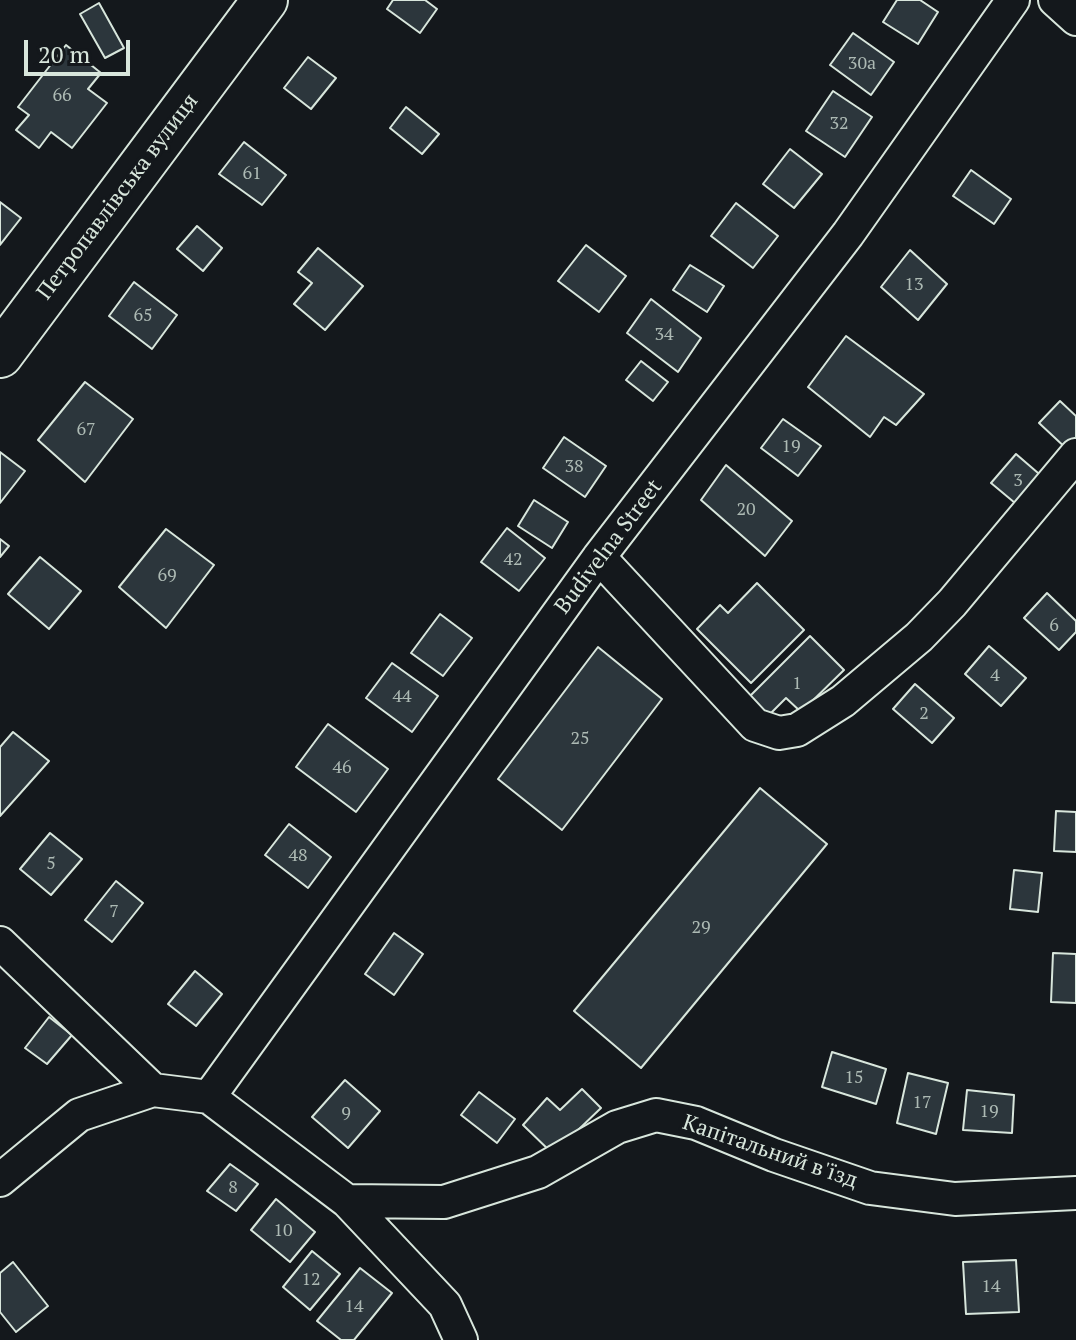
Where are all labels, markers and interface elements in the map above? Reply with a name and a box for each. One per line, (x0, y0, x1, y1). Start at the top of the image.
scale bar (28, 24, 134, 74)
text: 20 m (38, 38, 90, 70)
house number: 30а (848, 53, 876, 75)
house number: 66 (52, 85, 72, 107)
street label: Петропавлівська вулиця (32, 89, 204, 305)
house number: 32 (829, 113, 849, 135)
house number: 61 (242, 163, 262, 185)
house number: 13 (904, 274, 924, 296)
house number: 65 (133, 305, 153, 327)
house number: 34 (654, 324, 674, 346)
house number: 67 (76, 419, 96, 441)
house number: 19 (781, 436, 801, 458)
house number: 38 (564, 456, 584, 478)
house number: 3 (1013, 470, 1023, 492)
street label: Budivelna Street (550, 475, 668, 619)
house number: 20 (736, 499, 756, 521)
house number: 42 (503, 549, 523, 571)
house number: 69 (157, 565, 177, 587)
house number: 6 (1049, 615, 1059, 637)
house number: 4 (990, 665, 1000, 687)
house number: 1 (792, 673, 802, 695)
house number: 44 (392, 686, 412, 708)
house number: 2 (919, 703, 929, 725)
house number: 25 (570, 728, 590, 750)
house number: 46 (332, 757, 352, 779)
house number: 48 (288, 845, 308, 867)
house number: 5 (46, 853, 56, 875)
house number: 7 (109, 901, 119, 923)
house number: 29 (691, 917, 711, 939)
house number: 15 (844, 1067, 864, 1089)
house number: 17 (912, 1092, 932, 1114)
house number: 19 (979, 1101, 999, 1123)
house number: 9 (341, 1103, 351, 1125)
street label: Капітальний в'їзд (679, 1110, 861, 1194)
house number: 8 (228, 1177, 238, 1199)
house number: 10 (273, 1220, 293, 1242)
house number: 12 (301, 1269, 321, 1291)
house number: 14 (981, 1276, 1001, 1298)
house number: 14 (344, 1296, 364, 1318)

